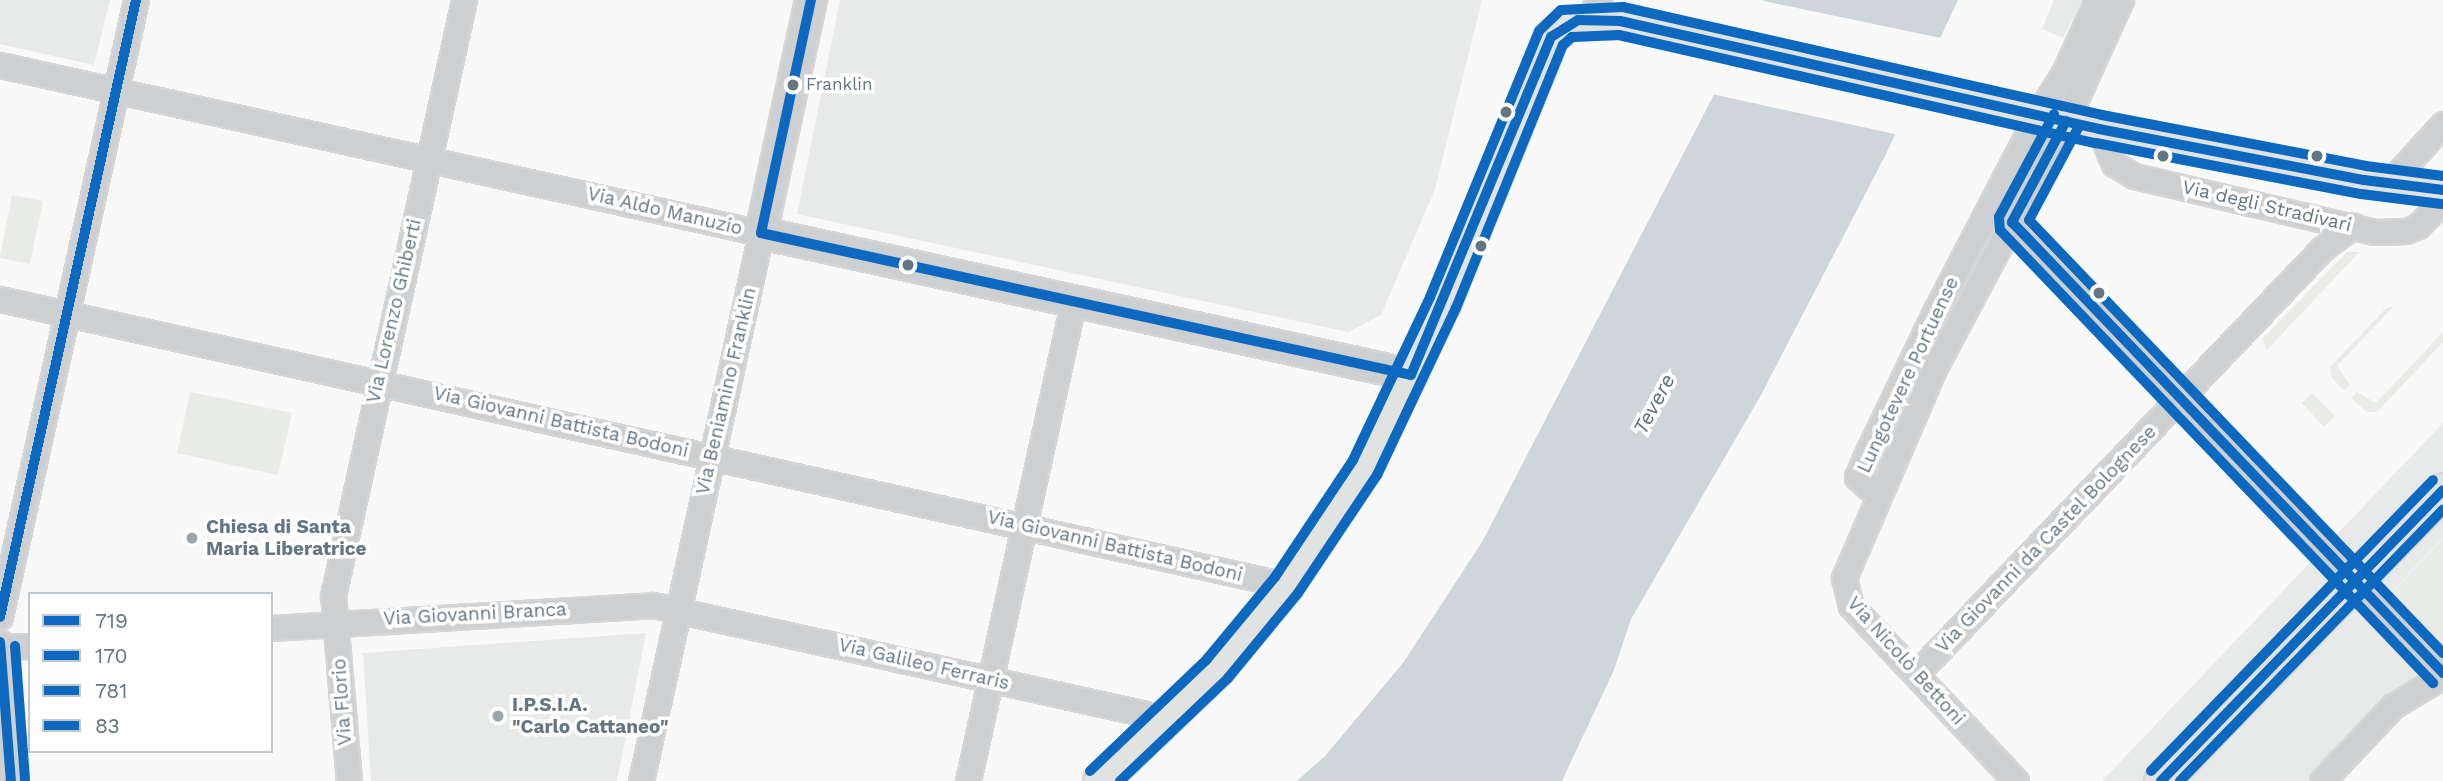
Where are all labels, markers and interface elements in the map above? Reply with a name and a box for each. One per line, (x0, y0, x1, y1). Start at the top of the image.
place label: Franklin (806, 75, 872, 95)
marker: Franklin (786, 78, 800, 92)
unlabelled marker (1499, 105, 1513, 119)
unlabelled marker (2156, 149, 2170, 163)
unlabelled marker (2310, 149, 2324, 163)
street label: Via degli Stradivari (2180, 175, 2354, 237)
street label: Via Aldo Manuzio (585, 182, 745, 240)
street label: Via Lorenzo Ghiberti (362, 216, 426, 406)
unlabelled marker (1474, 239, 1488, 253)
unlabelled marker (901, 258, 915, 272)
street label: Lungotevere Portuense (1853, 273, 1963, 477)
street label: Via Beniamino Franklin (691, 285, 761, 497)
unlabelled marker (2092, 286, 2106, 300)
water label: Tevere (1628, 369, 1680, 439)
street label: Via Giovanni Battista Bodoni (431, 381, 691, 463)
street label: Via Giovanni da Castel Bolognese (1930, 420, 2162, 658)
street label: Via Giovanni Battista Bodoni (985, 505, 1245, 587)
place label: Chiesa di Santa Maria Liberatrice (206, 516, 367, 560)
marker: Chiesa di Santa Maria Liberatrice (184, 530, 200, 546)
legend (28, 592, 273, 753)
street label: Via Nicolò Bettoni (1842, 592, 1970, 730)
street label: Via Giovanni Branca (383, 598, 567, 630)
text: 719 (95, 608, 128, 633)
street label: Via Galileo Ferraris (836, 633, 1012, 695)
text: 170 (95, 643, 128, 668)
street label: Via Florio (328, 658, 356, 746)
text: 781 (95, 678, 128, 703)
place label: I.P.S.I.A. "Carlo Cattaneo" (512, 694, 668, 738)
marker: I.P.S.I.A. "Carlo Cattaneo" (490, 708, 506, 724)
text: 83 (95, 713, 120, 738)

